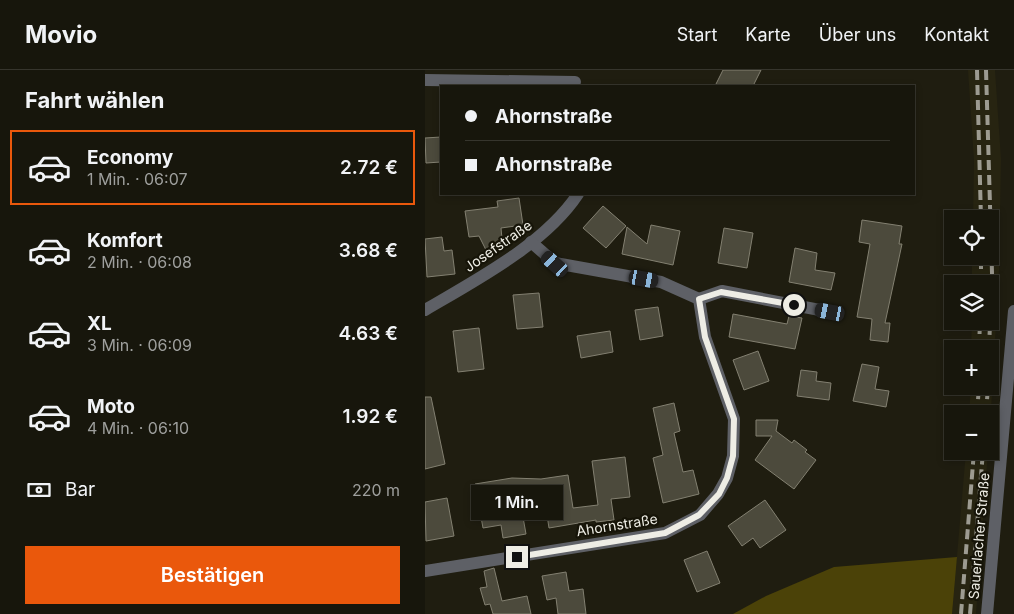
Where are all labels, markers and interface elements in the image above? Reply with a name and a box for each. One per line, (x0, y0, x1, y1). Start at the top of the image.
text: Movio (25, 20, 97, 49)
text: Start (677, 24, 717, 45)
text: Karte (745, 24, 791, 45)
text: Über uns (819, 24, 896, 45)
text: Kontakt (924, 24, 989, 45)
text: Fahrt wählen (25, 87, 165, 113)
text: Ahornstraße (495, 105, 612, 128)
icon: car (27, 145, 72, 190)
text: Economy (87, 146, 173, 169)
text: Ahornstraße (495, 153, 612, 176)
text: 2.72 € (340, 156, 398, 179)
text: 1 Min. · 06:07 (87, 169, 187, 189)
map controls (944, 210, 999, 460)
button: locate (944, 210, 999, 265)
street label: Josefstraße (461, 216, 535, 275)
icon: car (27, 228, 72, 273)
text: Komfort (87, 229, 163, 252)
text: 3.68 € (339, 239, 398, 262)
car (538, 248, 571, 280)
text: 2 Min. · 06:08 (87, 252, 192, 272)
car (627, 269, 660, 289)
button: layers (944, 275, 999, 330)
route start (783, 294, 805, 316)
car (813, 302, 846, 322)
icon: car (27, 311, 72, 356)
text: XL (87, 312, 112, 335)
text: 4.63 € (339, 322, 398, 345)
text: 3 Min. · 06:09 (87, 335, 192, 355)
button: + (944, 340, 999, 395)
icon: car (27, 394, 72, 439)
text: Moto (87, 395, 135, 418)
text: 1.92 € (342, 405, 398, 428)
button: − (944, 405, 999, 460)
text: 4 Min. · 06:10 (87, 418, 189, 438)
street label: Sauerlacher Straße (964, 472, 993, 600)
icon: cash (25, 476, 53, 504)
text: Bar (65, 478, 95, 501)
text: 220 m (352, 480, 400, 500)
callout: 1 Min. (471, 484, 563, 520)
text: 1 Min. (495, 492, 539, 512)
street label: Ahornstraße (575, 510, 659, 539)
button: Bestätigen (25, 546, 400, 604)
route end (506, 546, 528, 568)

